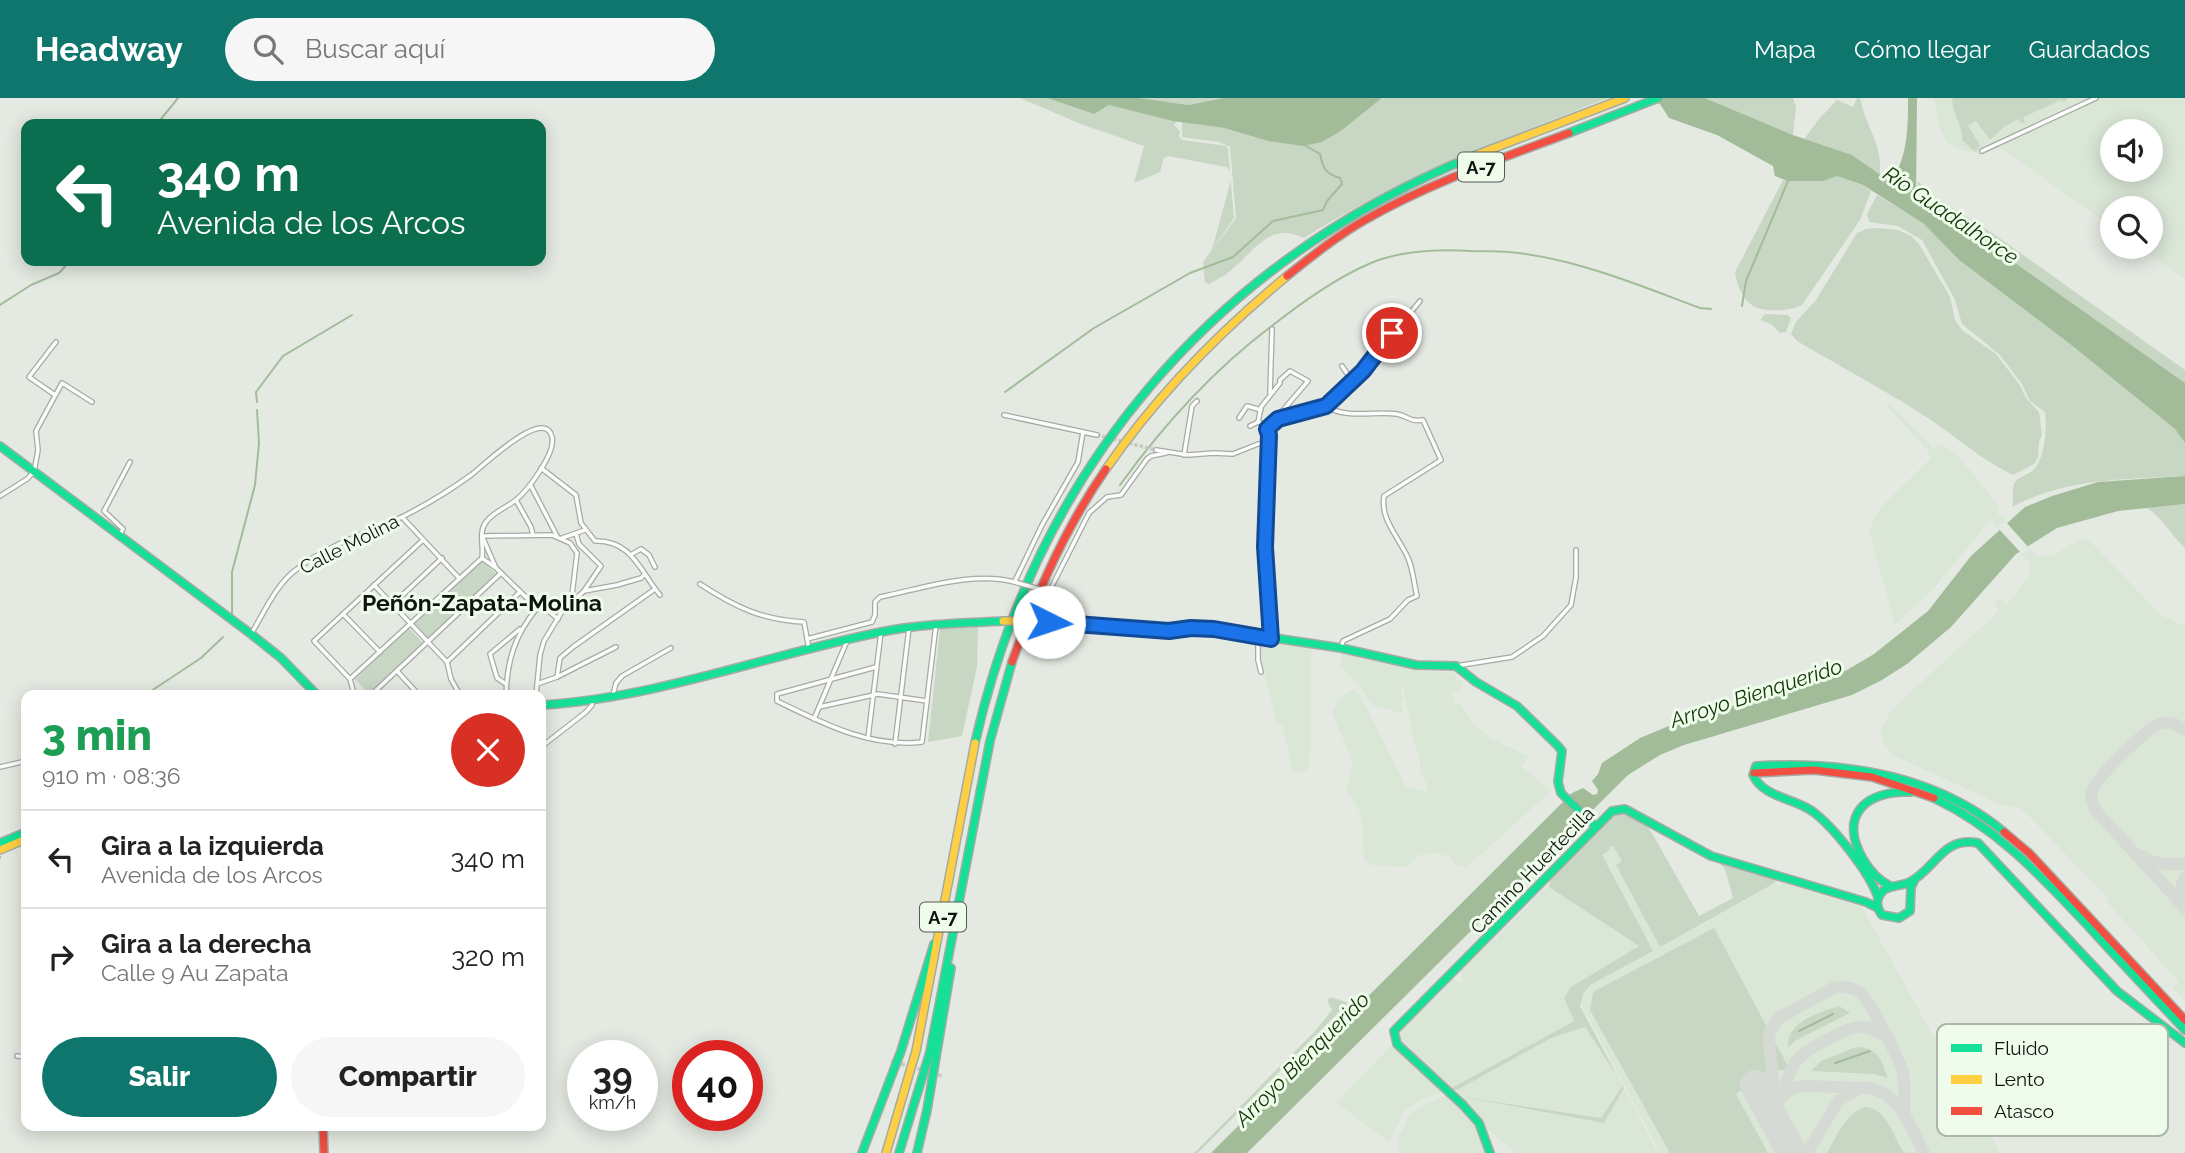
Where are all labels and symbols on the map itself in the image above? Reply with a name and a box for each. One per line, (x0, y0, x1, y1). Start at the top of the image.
road number: A-7 (1458, 153, 1504, 182)
water label: Río Guadalhorce (1879, 161, 2023, 269)
pin (1362, 303, 1422, 363)
street label: Calle Molina (296, 510, 402, 578)
position arrow (1012, 585, 1086, 659)
district label: Peñón-Zapata-Molina (362, 589, 602, 616)
water label: Arroyo Bienquerido (1666, 653, 1845, 733)
street label: Camino Huertecilla (1466, 802, 1598, 938)
road number: A-7 (920, 902, 966, 932)
water label: Arroyo Bienquerido (1229, 987, 1374, 1132)
legend (1937, 1024, 2168, 1136)
text: Fluido (1994, 1037, 2049, 1059)
speed limit sign: 40 (672, 1040, 763, 1131)
text: Lento (1994, 1068, 2045, 1090)
text: Atasco (1994, 1100, 2054, 1122)

